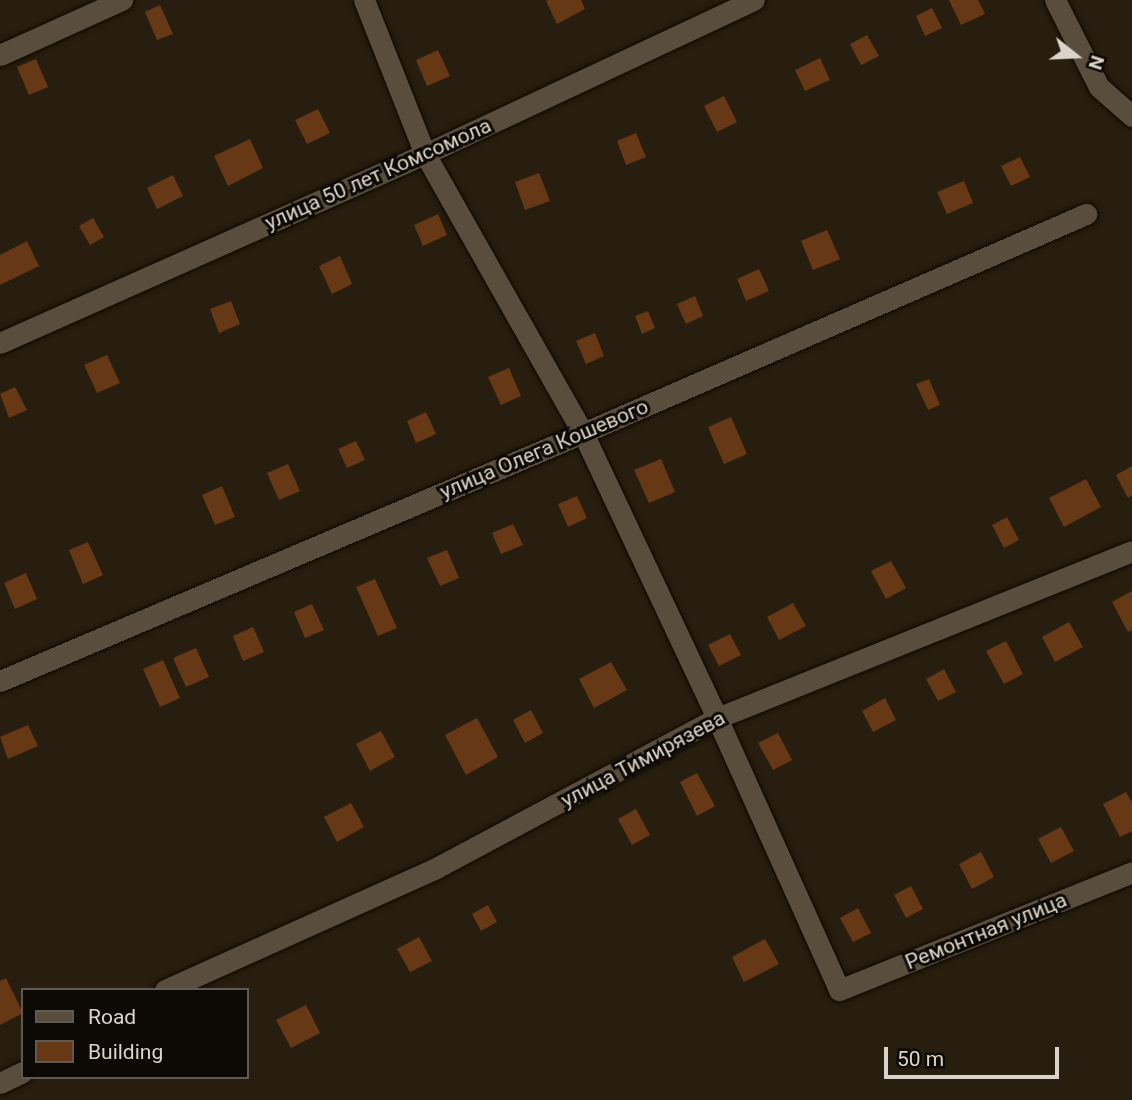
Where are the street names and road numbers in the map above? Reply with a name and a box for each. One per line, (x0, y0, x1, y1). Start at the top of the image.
street label: улица 50 лет Комсомола (261, 113, 495, 235)
street label: улица Олега Кошевого (436, 394, 652, 504)
street label: улица Тимирязева (556, 705, 730, 813)
street label: Ремонтная улица (902, 887, 1070, 975)

